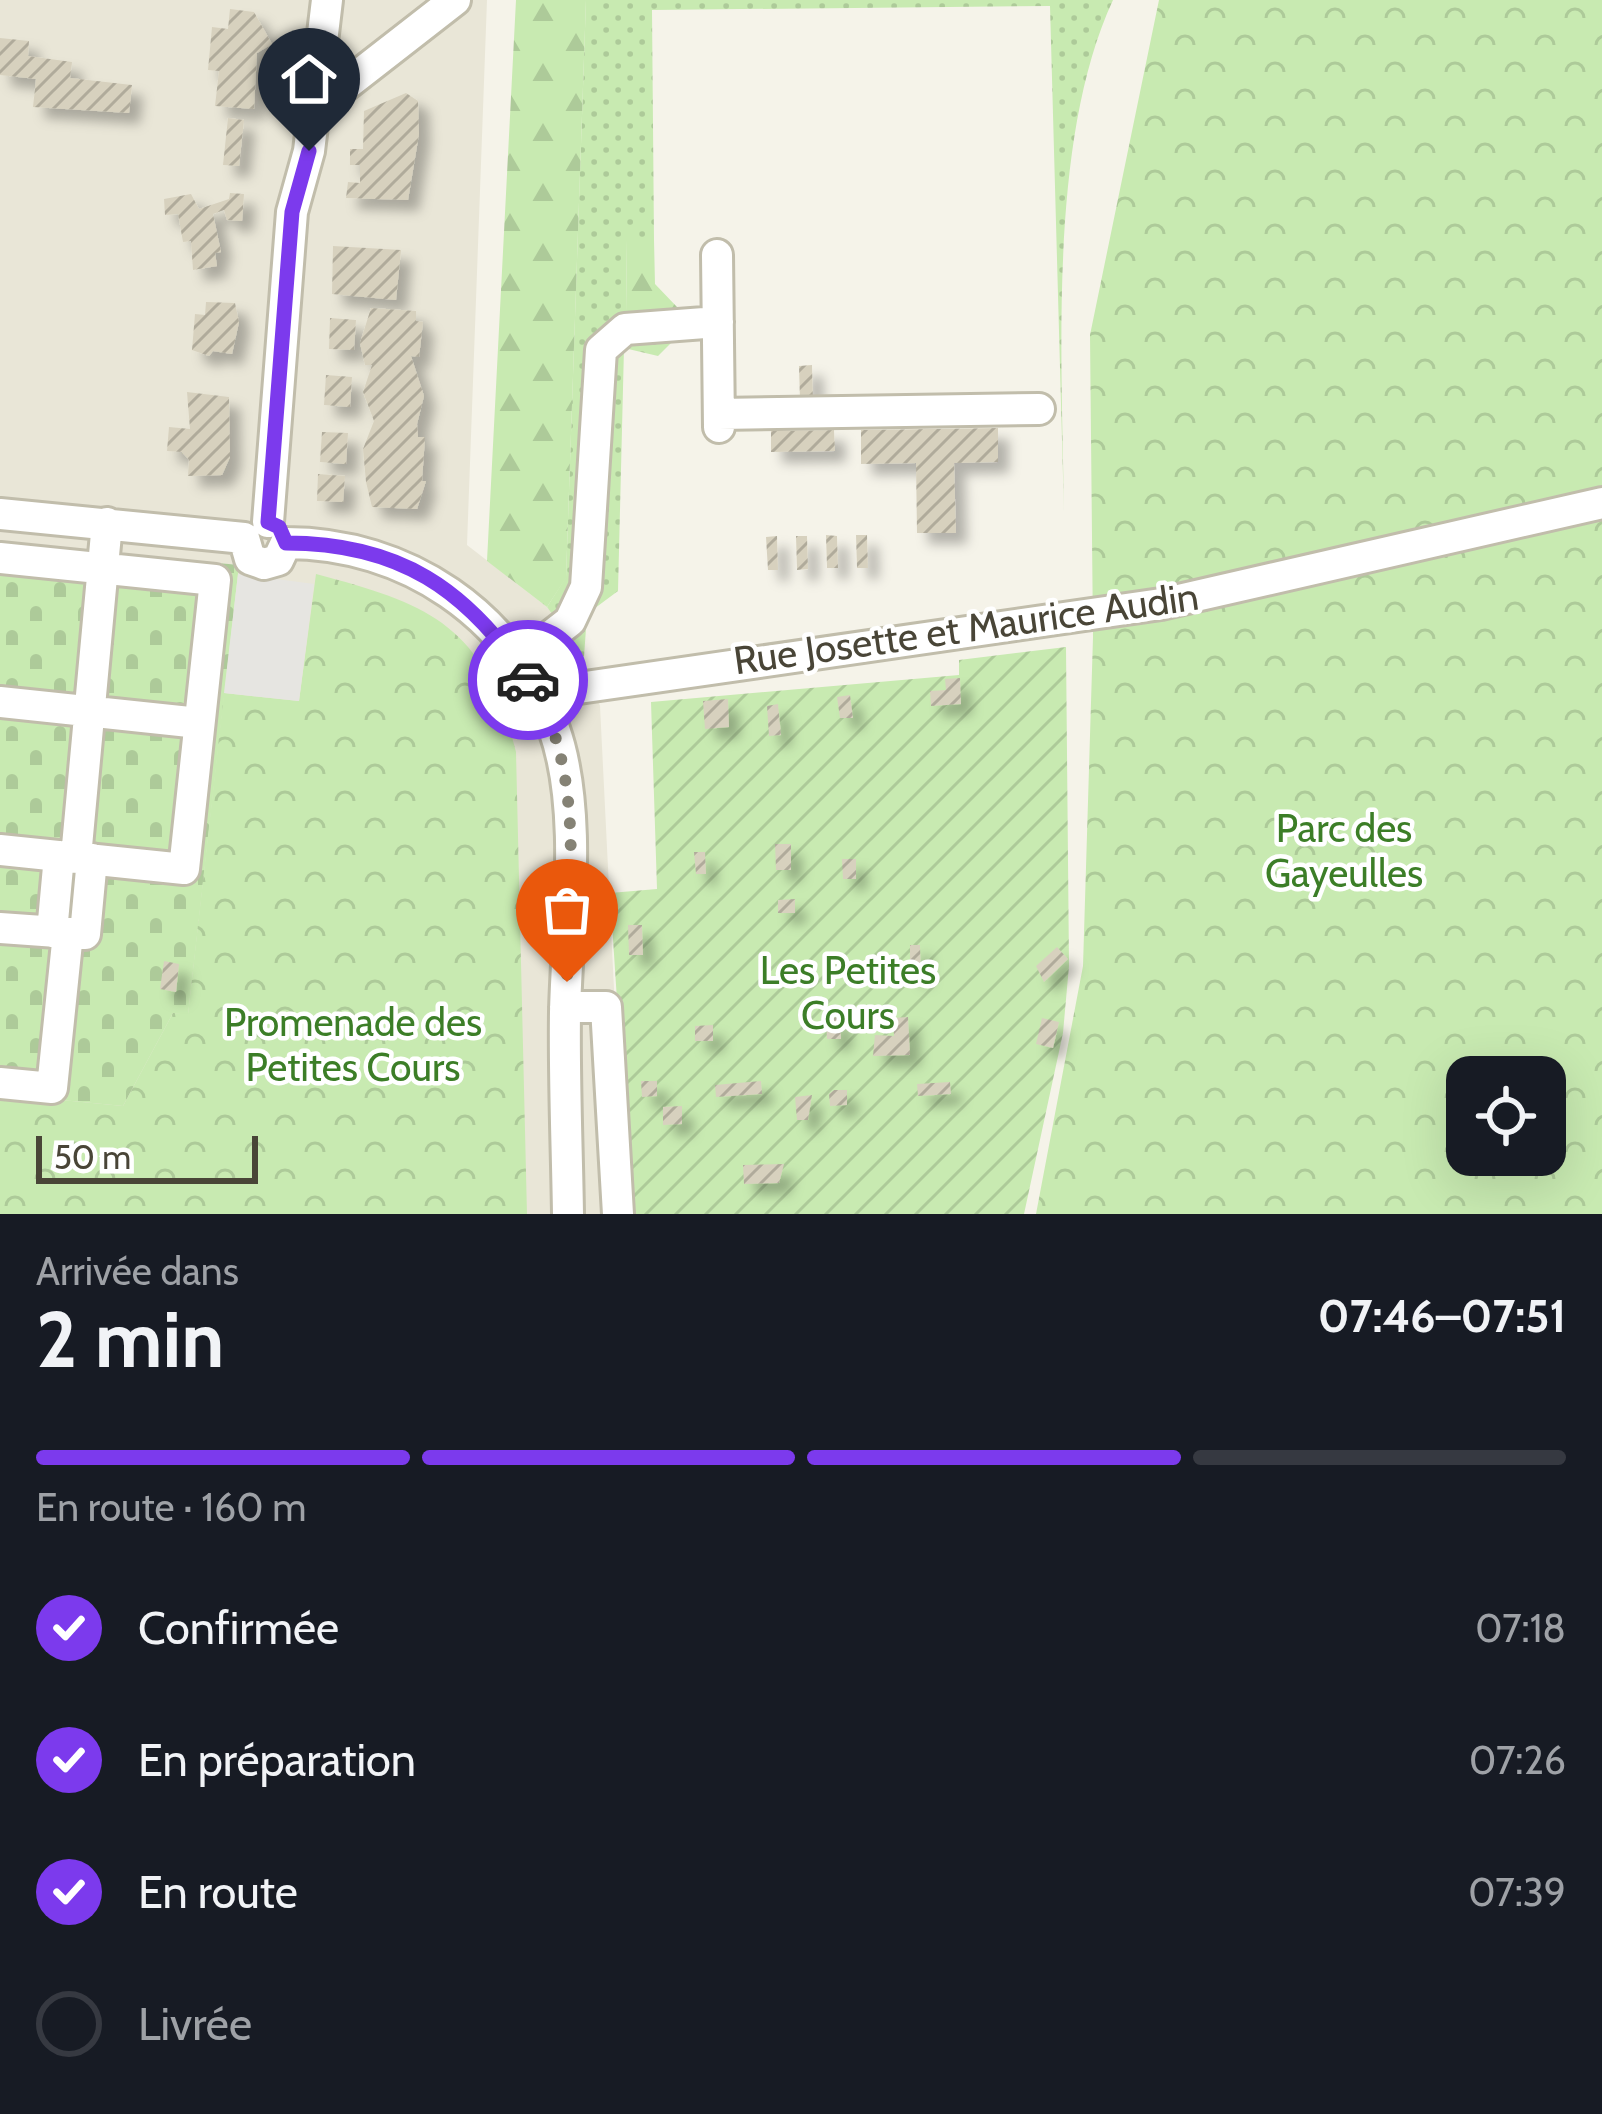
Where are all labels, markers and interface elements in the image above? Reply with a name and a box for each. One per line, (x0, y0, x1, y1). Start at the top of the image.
pin (258, 28, 360, 151)
icon: home (276, 46, 342, 112)
street label: Rue Josette et Maurice Audin (730, 572, 1202, 684)
courier (468, 620, 588, 740)
icon: car (495, 647, 561, 713)
park label: Parc des Gayeulles (1265, 804, 1423, 897)
pin (516, 859, 618, 982)
icon: bag (534, 877, 600, 943)
park label: Les Petites Cours (760, 946, 936, 1039)
park label: Promenade des Petites Cours (224, 998, 482, 1091)
map controls (1446, 1056, 1566, 1176)
button: locate (1446, 1056, 1566, 1176)
scale bar (36, 1130, 258, 1183)
text: 50 m (54, 1137, 131, 1177)
text: Arrivée dans (36, 1247, 239, 1295)
text: 07:46–07:51 (1318, 1289, 1566, 1343)
text: 2 min (36, 1292, 224, 1387)
text: En route · 160 m (36, 1483, 306, 1531)
icon: check (36, 1595, 102, 1661)
text: Confirmée (138, 1601, 339, 1655)
text: 07:18 (1475, 1604, 1566, 1652)
icon: check (36, 1727, 102, 1793)
text: En préparation (138, 1733, 416, 1787)
text: 07:26 (1469, 1736, 1566, 1784)
icon: check (36, 1859, 102, 1925)
text: En route (138, 1865, 298, 1919)
text: 07:39 (1468, 1868, 1566, 1916)
text: Livrée (138, 1997, 252, 2051)

